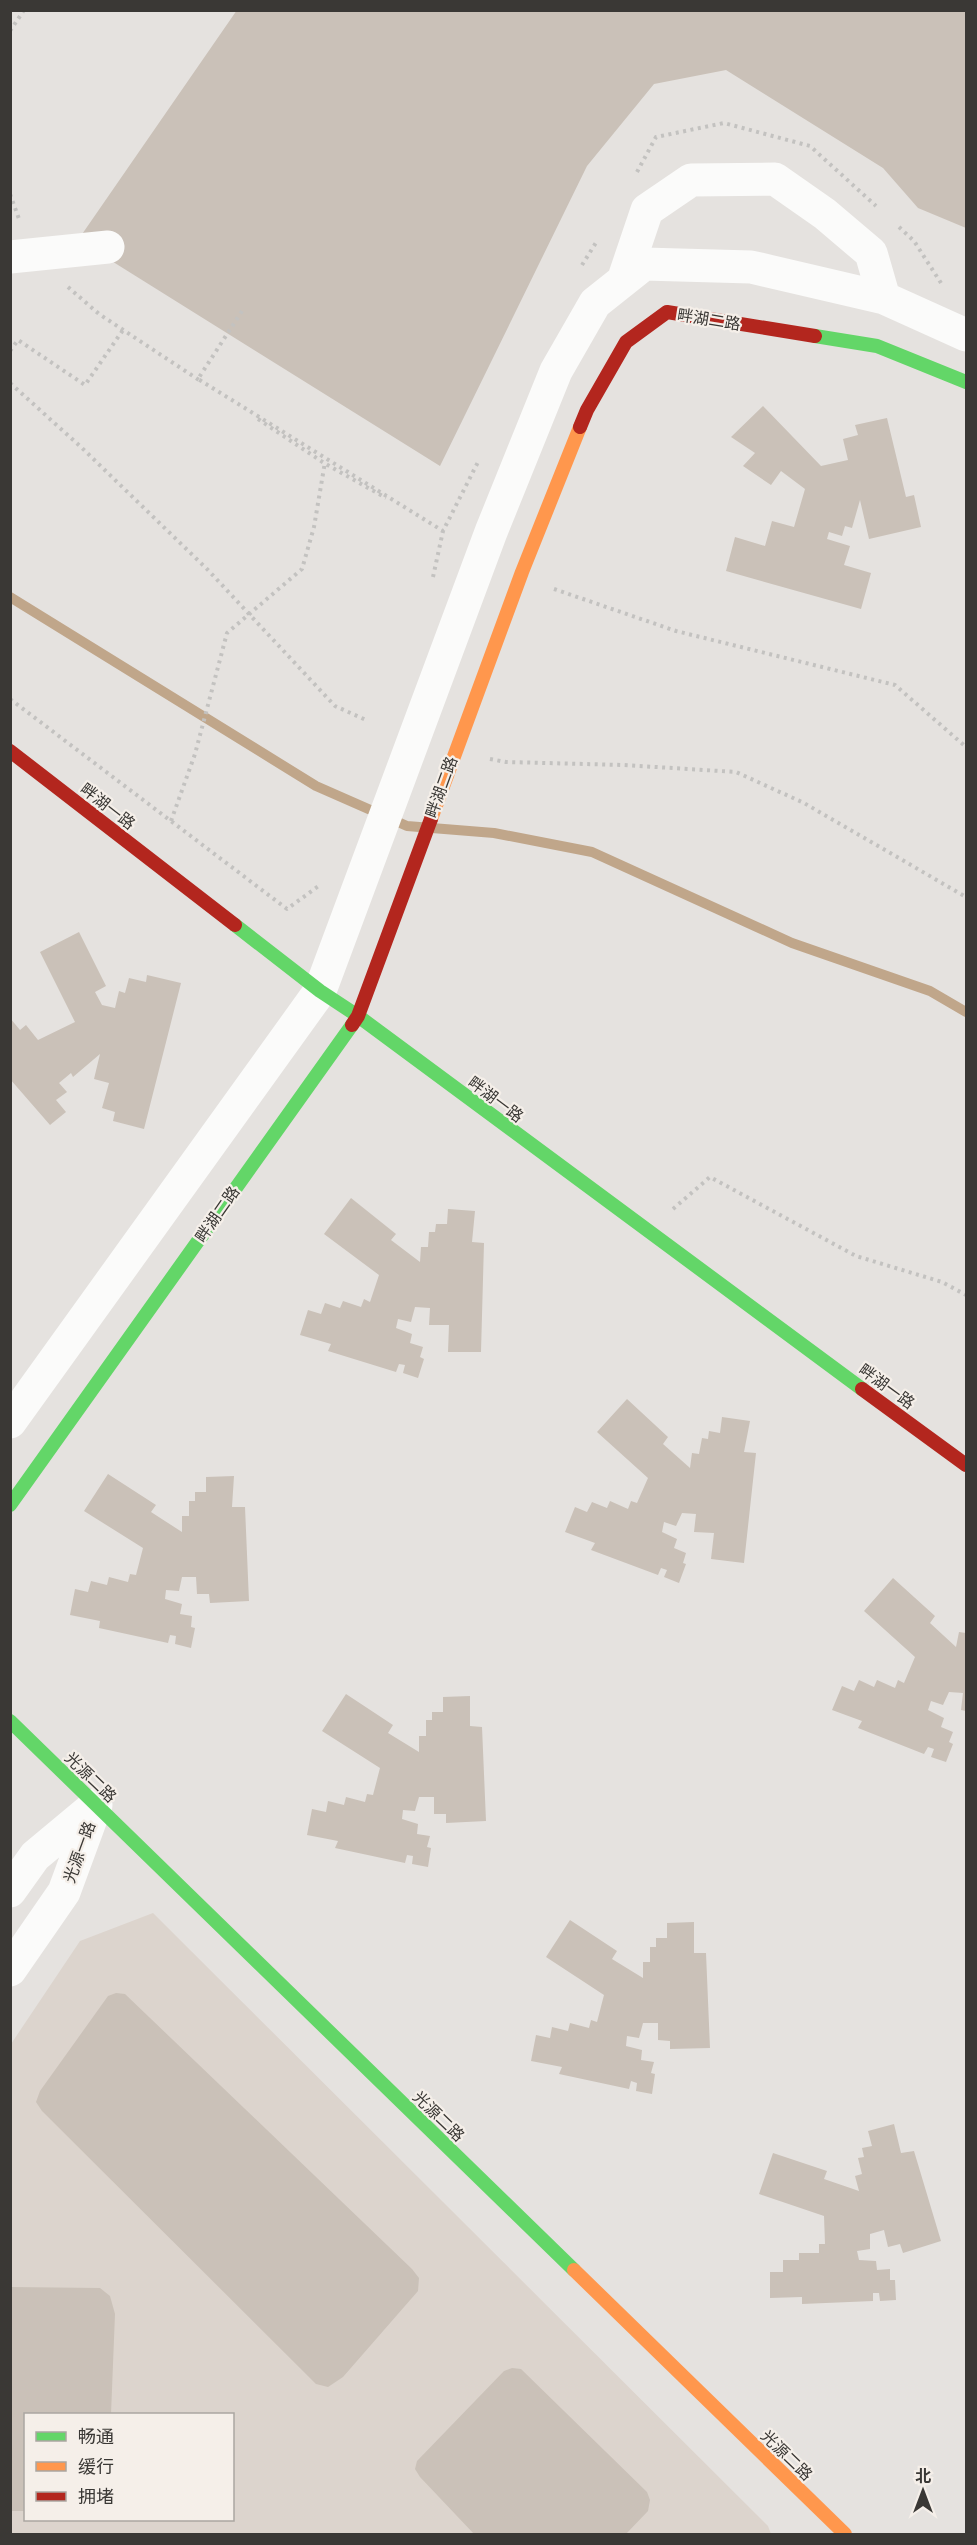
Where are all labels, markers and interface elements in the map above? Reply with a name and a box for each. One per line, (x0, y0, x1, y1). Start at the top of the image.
street label: 畔湖二路 (676, 303, 742, 335)
street label: 畔湖二路 (420, 753, 462, 821)
street label: 畔湖一路 (76, 778, 140, 834)
street label: 畔湖一路 (464, 1071, 528, 1127)
street label: 畔湖二路 (190, 1181, 244, 1247)
street label: 畔湖一路 (855, 1358, 919, 1414)
street label: 光源二路 (60, 1747, 122, 1807)
street label: 光源一路 (58, 1818, 100, 1886)
street label: 光源二路 (408, 2086, 470, 2146)
legend (24, 2413, 234, 2521)
text: 畅通 (78, 2424, 114, 2448)
street label: 光源二路 (756, 2425, 818, 2485)
text: 缓行 (78, 2454, 114, 2478)
north arrow (893, 2461, 953, 2521)
text: 北 (915, 2465, 931, 2487)
text: 拥堵 (78, 2484, 114, 2508)

